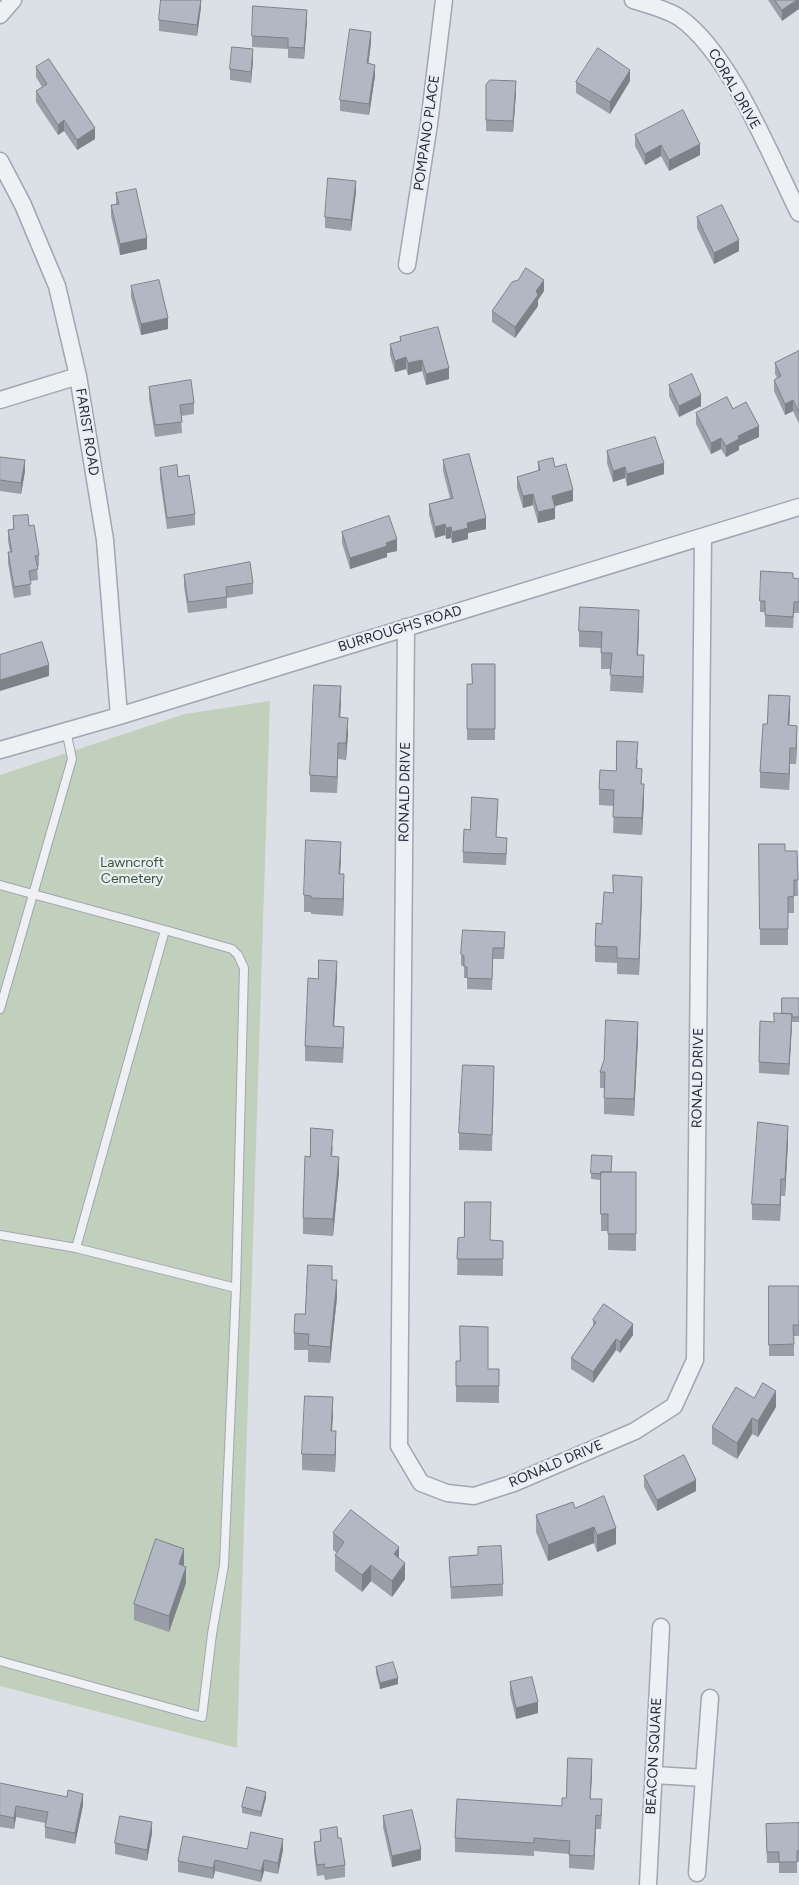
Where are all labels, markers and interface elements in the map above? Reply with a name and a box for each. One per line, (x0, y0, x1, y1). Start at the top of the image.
street label: CORAL DRIVE (704, 46, 764, 132)
street label: POMPANO PLACE (411, 74, 443, 192)
street label: FARIST ROAD (72, 387, 102, 477)
street label: BURROUGHS ROAD (336, 602, 464, 656)
street label: RONALD DRIVE (396, 742, 414, 842)
park label: Lawncroft Cemetery (100, 855, 164, 888)
street label: RONALD DRIVE (689, 1028, 707, 1128)
street label: RONALD DRIVE (506, 1437, 606, 1491)
street label: BEACON SQUARE (643, 1697, 665, 1815)

